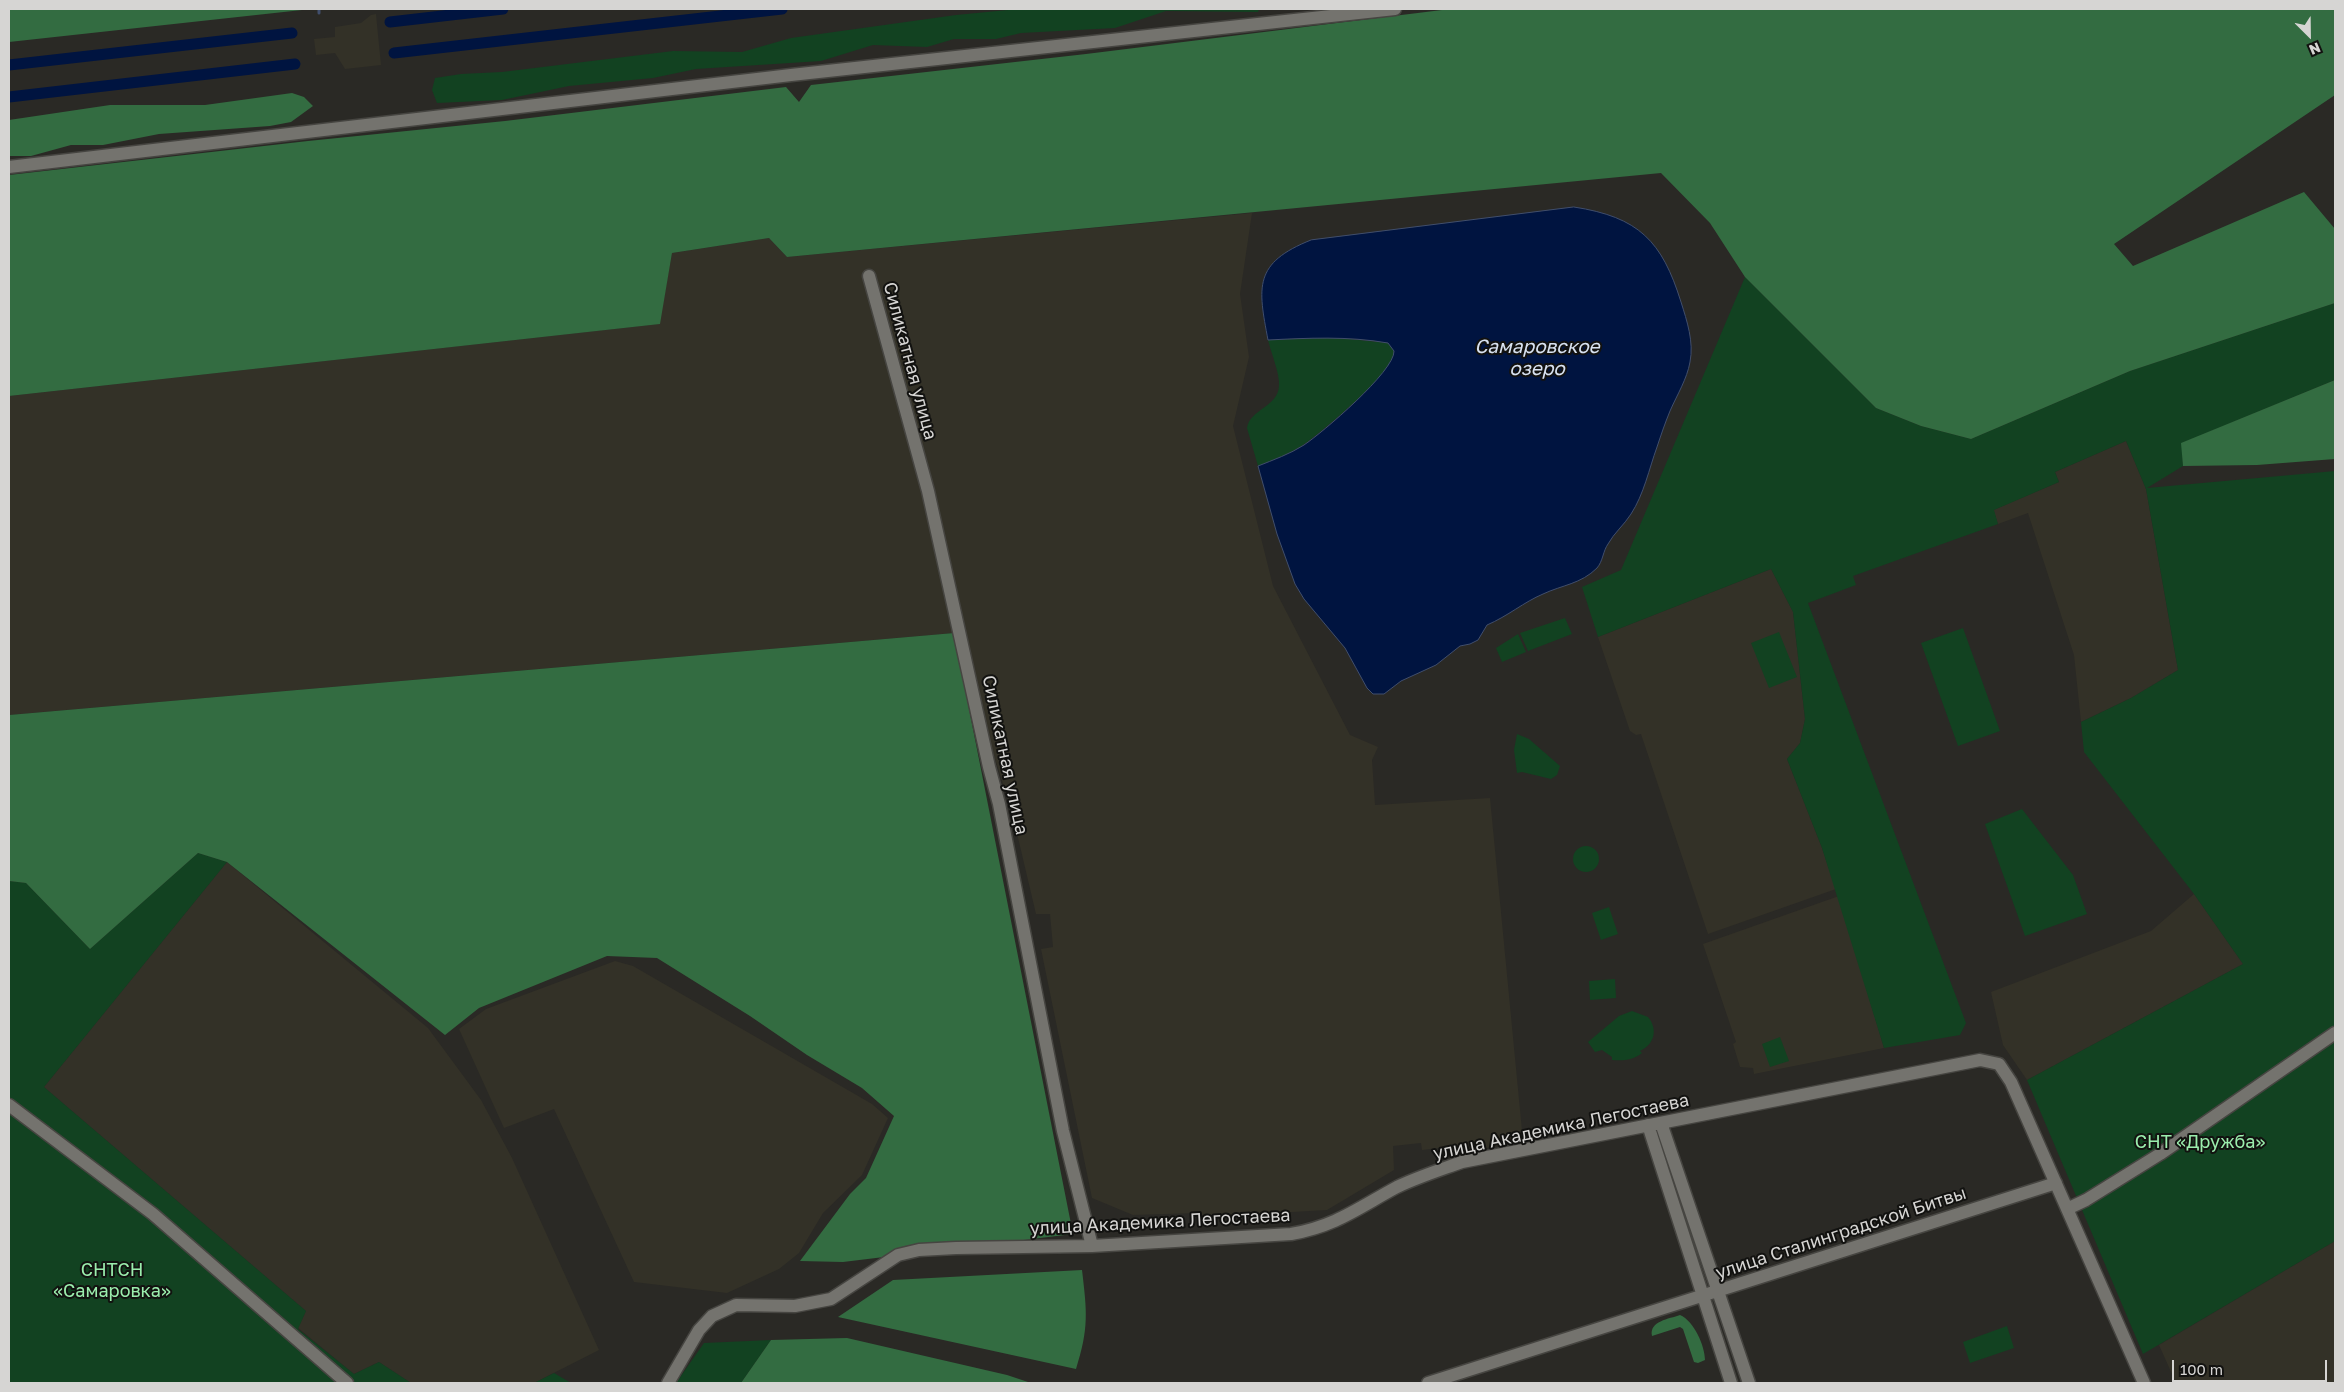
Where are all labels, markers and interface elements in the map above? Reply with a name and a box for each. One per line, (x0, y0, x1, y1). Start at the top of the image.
north arrow (2284, 10, 2334, 60)
text: N (2307, 39, 2323, 59)
street label: Силикатная улица (879, 280, 941, 442)
water label: Самаровское озеро (1474, 336, 1600, 380)
street label: Силикатная улица (978, 673, 1032, 837)
street label: улица Академика Легостаева (1431, 1089, 1691, 1165)
park label: СНТ «Дружба» (2135, 1131, 2265, 1153)
street label: улица Сталинградской Битвы (1713, 1182, 1969, 1284)
street label: улица Академика Легостаева (1029, 1204, 1291, 1240)
park label: СНТСН «Самаровка» (53, 1259, 171, 1302)
scale bar (2174, 1350, 2329, 1382)
text: 100 m (2180, 1360, 2223, 1378)

